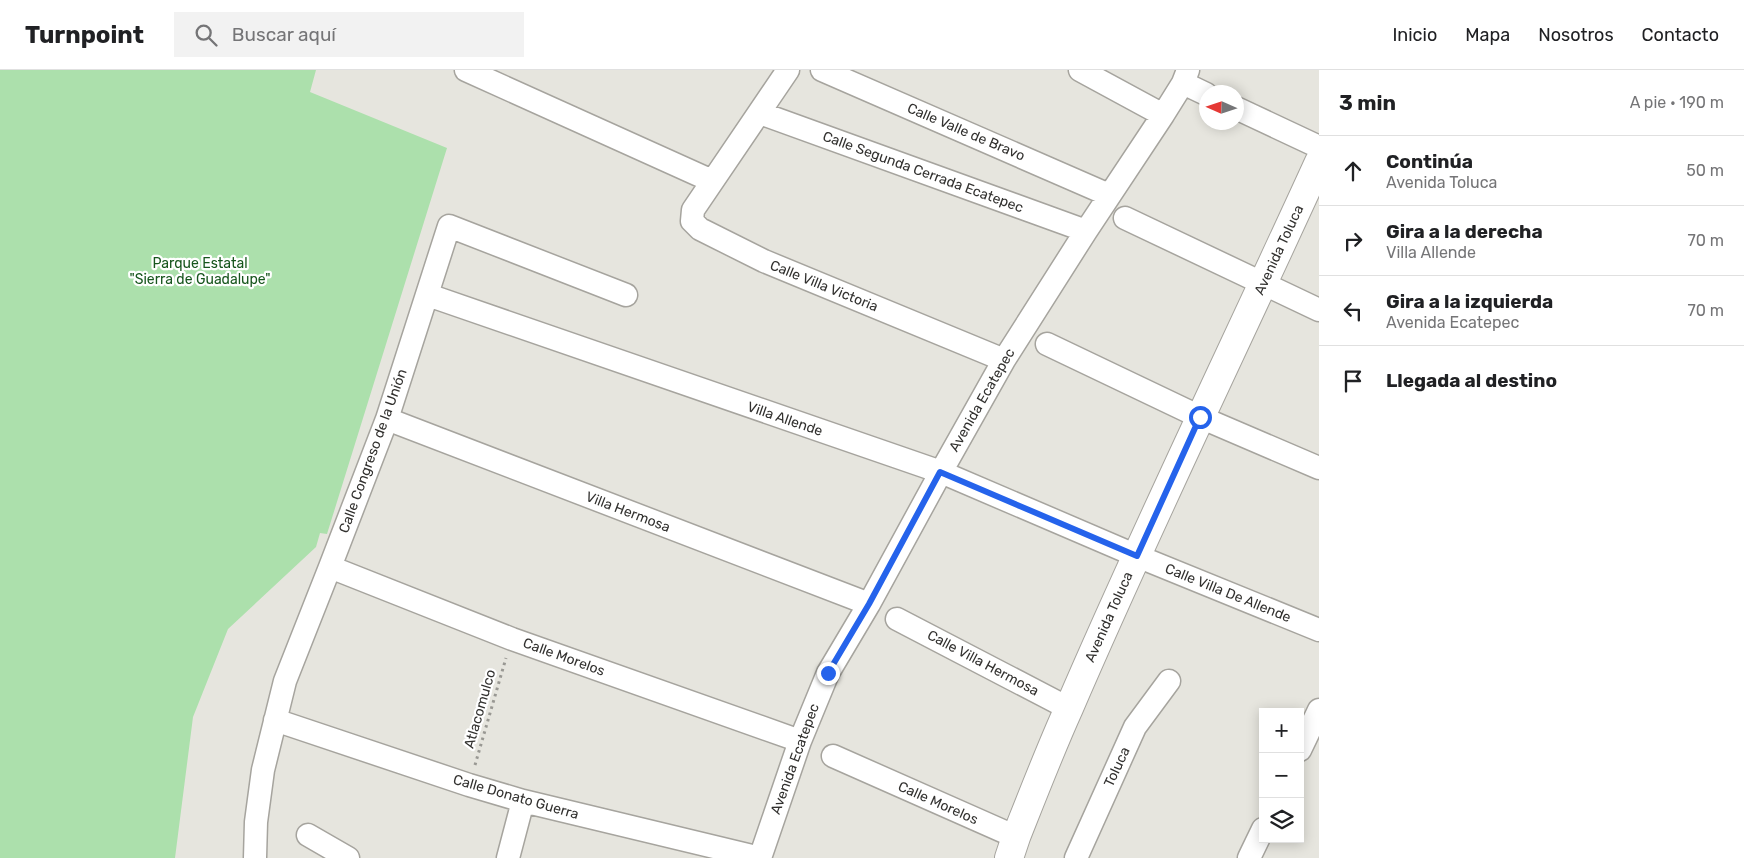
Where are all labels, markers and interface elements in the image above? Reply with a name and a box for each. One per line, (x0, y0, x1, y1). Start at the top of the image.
search box (174, 12, 524, 57)
text: Turnpoint (25, 21, 144, 49)
icon: search (192, 21, 220, 49)
text: Buscar aquí (232, 23, 336, 46)
text: Inicio (1392, 24, 1437, 46)
text: Mapa (1465, 24, 1510, 46)
text: Nosotros (1538, 24, 1614, 46)
text: Contacto (1642, 24, 1719, 46)
north arrow (1199, 85, 1244, 130)
text: 3 min (1339, 90, 1396, 115)
text: A pie · 190 m (1630, 93, 1724, 112)
street label: Calle Valle de Bravo (905, 100, 1027, 164)
street label: Calle Segunda Cerrada Ecatepec (820, 128, 1026, 216)
text: Continúa (1386, 150, 1473, 173)
icon: ahead (1339, 157, 1367, 185)
text: 50 m (1686, 161, 1724, 180)
text: Avenida Toluca (1386, 173, 1497, 192)
street label: Avenida Toluca (1251, 202, 1307, 298)
text: Gira a la derecha (1386, 220, 1543, 243)
icon: right (1339, 227, 1367, 255)
text: 70 m (1687, 231, 1724, 250)
text: Villa Allende (1386, 243, 1476, 262)
park label: Parque Estatal "Sierra de Guadalupe" (129, 255, 271, 288)
street label: Calle Villa Victoria (767, 257, 881, 315)
text: Gira a la izquierda (1386, 290, 1553, 313)
icon: left (1339, 297, 1367, 325)
text: 70 m (1687, 301, 1724, 320)
text: Avenida Ecatepec (1386, 313, 1519, 332)
street label: Avenida Ecatepec (945, 345, 1019, 455)
street label: Calle Congreso de la Unión (335, 367, 411, 535)
icon: arrive (1339, 367, 1367, 395)
text: Llegada al destino (1386, 369, 1557, 392)
street label: Villa Allende (745, 398, 825, 440)
route start (1189, 406, 1212, 429)
street label: Villa Hermosa (583, 488, 673, 536)
street label: Calle Villa De Allende (1162, 560, 1294, 626)
street label: Avenida Toluca (1081, 569, 1137, 665)
street label: Calle Villa Hermosa (924, 626, 1042, 700)
street label: Calle Morelos (521, 634, 607, 680)
route end (817, 662, 840, 685)
street label: Atlacomulco (461, 668, 499, 750)
street label: Avenida Ecatepec (767, 701, 823, 817)
map controls (1259, 708, 1304, 843)
button: + (1259, 708, 1304, 753)
street label: Toluca (1100, 744, 1134, 790)
button: − (1259, 753, 1304, 798)
street label: Calle Donato Guerra (451, 771, 581, 823)
street label: Calle Morelos (895, 778, 981, 828)
button: layers (1259, 798, 1304, 843)

